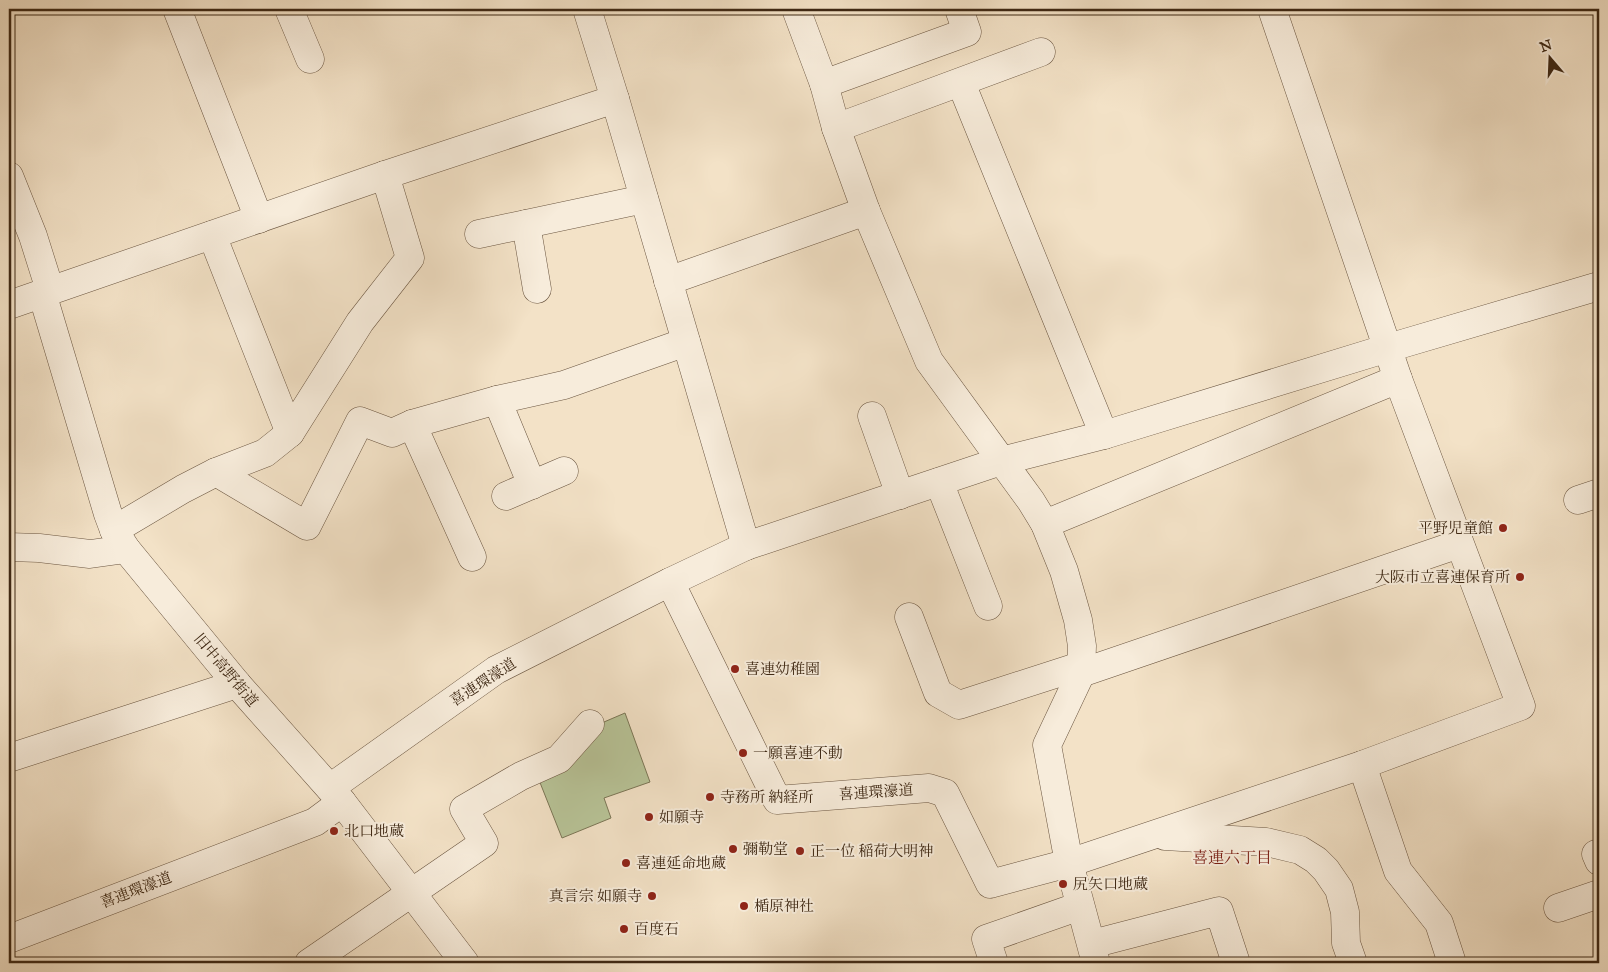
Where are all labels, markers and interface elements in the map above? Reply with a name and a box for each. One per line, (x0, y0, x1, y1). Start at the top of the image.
north arrow (1526, 32, 1576, 82)
text: N (1538, 36, 1554, 56)
place label: 平野児童館 (1418, 519, 1493, 537)
marker: 平野児童館 (1497, 522, 1509, 534)
place label: 大阪市立喜連保育所 (1375, 568, 1510, 586)
marker: 大阪市立喜連保育所 (1514, 571, 1526, 583)
street label: 旧中高野街道 (190, 630, 262, 710)
street label: 喜連環濠道 (447, 654, 519, 710)
place label: 喜連幼稚園 (745, 660, 820, 678)
marker: 喜連幼稚園 (729, 663, 741, 675)
place label: 一願喜連不動 (753, 744, 843, 762)
marker: 一願喜連不動 (737, 747, 749, 759)
street label: 喜連環濠道 (838, 780, 914, 804)
place label: 寺務所 納経所 (720, 788, 813, 806)
marker: 寺務所 納経所 (704, 791, 716, 803)
place label: 如願寺 (659, 808, 704, 826)
marker: 如願寺 (643, 811, 655, 823)
place label: 北口地蔵 (344, 822, 404, 840)
marker: 北口地蔵 (328, 825, 340, 837)
place label: 彌勒堂 (743, 840, 788, 858)
place label: 正一位 稲荷大明神 (810, 842, 933, 860)
marker: 彌勒堂 (727, 843, 739, 855)
marker: 正一位 稲荷大明神 (794, 845, 806, 857)
district label: 喜連六丁目 (1192, 848, 1272, 867)
place label: 喜連延命地蔵 (636, 854, 726, 872)
marker: 喜連延命地蔵 (620, 857, 632, 869)
street label: 喜連環濠道 (98, 868, 174, 912)
place label: 尻矢口地蔵 (1073, 875, 1148, 893)
marker: 尻矢口地蔵 (1057, 878, 1069, 890)
place label: 真言宗 如願寺 (549, 887, 642, 905)
marker: 真言宗 如願寺 (646, 890, 658, 902)
place label: 楯原神社 (754, 897, 814, 915)
marker: 楯原神社 (738, 900, 750, 912)
place label: 百度石 (634, 920, 679, 938)
marker: 百度石 (618, 923, 630, 935)

